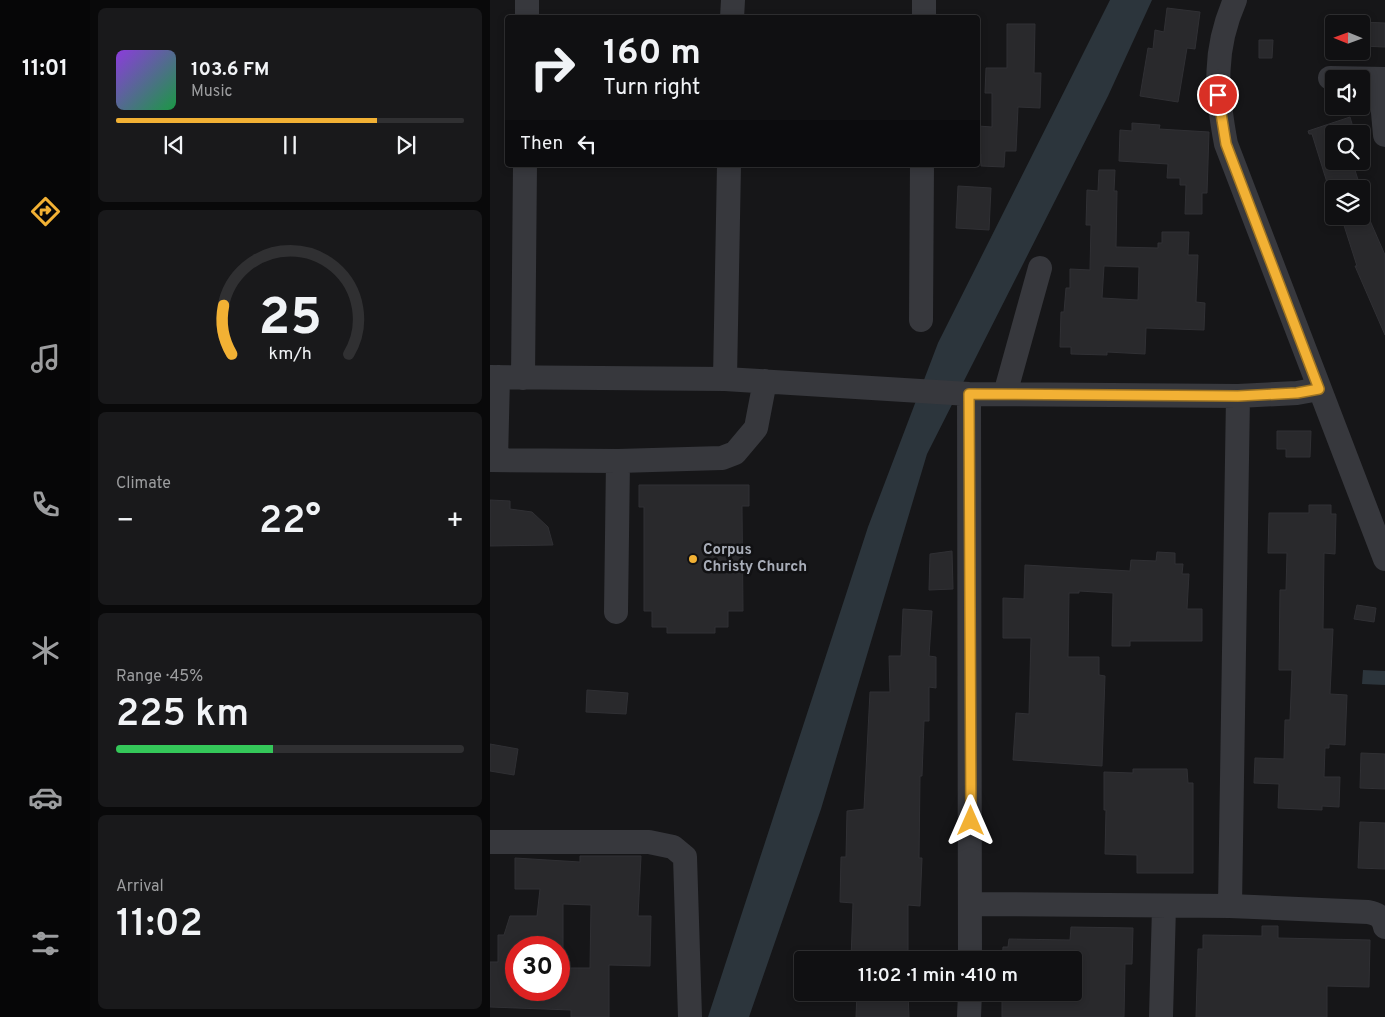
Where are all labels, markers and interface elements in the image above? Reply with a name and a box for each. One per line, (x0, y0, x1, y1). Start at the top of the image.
north arrow (1325, 15, 1370, 60)
map controls (1325, 15, 1370, 225)
text: 160 m (603, 32, 701, 76)
icon: right (520, 35, 585, 100)
text: 11:01 (22, 56, 68, 83)
text: 103.6 FM (191, 58, 269, 82)
button: sound (1325, 70, 1370, 115)
pin (1197, 74, 1239, 116)
text: Turn right (603, 75, 700, 102)
icon: arrive (1204, 81, 1232, 109)
text: Music (191, 82, 232, 102)
button: search (1325, 125, 1370, 170)
icon: left (573, 130, 601, 158)
icon: previous (160, 131, 188, 159)
icon: pause (276, 131, 304, 159)
icon: next (392, 131, 420, 159)
text: Then (520, 132, 563, 156)
button: layers (1325, 180, 1370, 225)
icon: directions (28, 194, 63, 229)
text: 25 (258, 287, 322, 353)
icon: music (28, 341, 63, 376)
text: km/h (268, 343, 312, 366)
text: Climate (116, 474, 171, 494)
icon: phone (28, 487, 63, 522)
text: 22° (259, 498, 321, 547)
text: − (116, 504, 134, 540)
text: + (446, 504, 464, 540)
place label: Corpus Christy Church (703, 541, 807, 577)
marker: Corpus Christy Church (687, 553, 699, 565)
icon: climate (28, 633, 63, 668)
text: Range · 45% (116, 667, 203, 687)
text: 225 km (116, 691, 249, 740)
icon: car (28, 780, 63, 815)
position arrow (944, 794, 996, 846)
text: Arrival (116, 877, 164, 897)
text: 11:02 (116, 901, 203, 950)
icon: filters (28, 926, 63, 961)
speed limit sign: 30 (505, 936, 570, 1001)
text: 11:02 · 1 min · 410 m (858, 964, 1018, 988)

